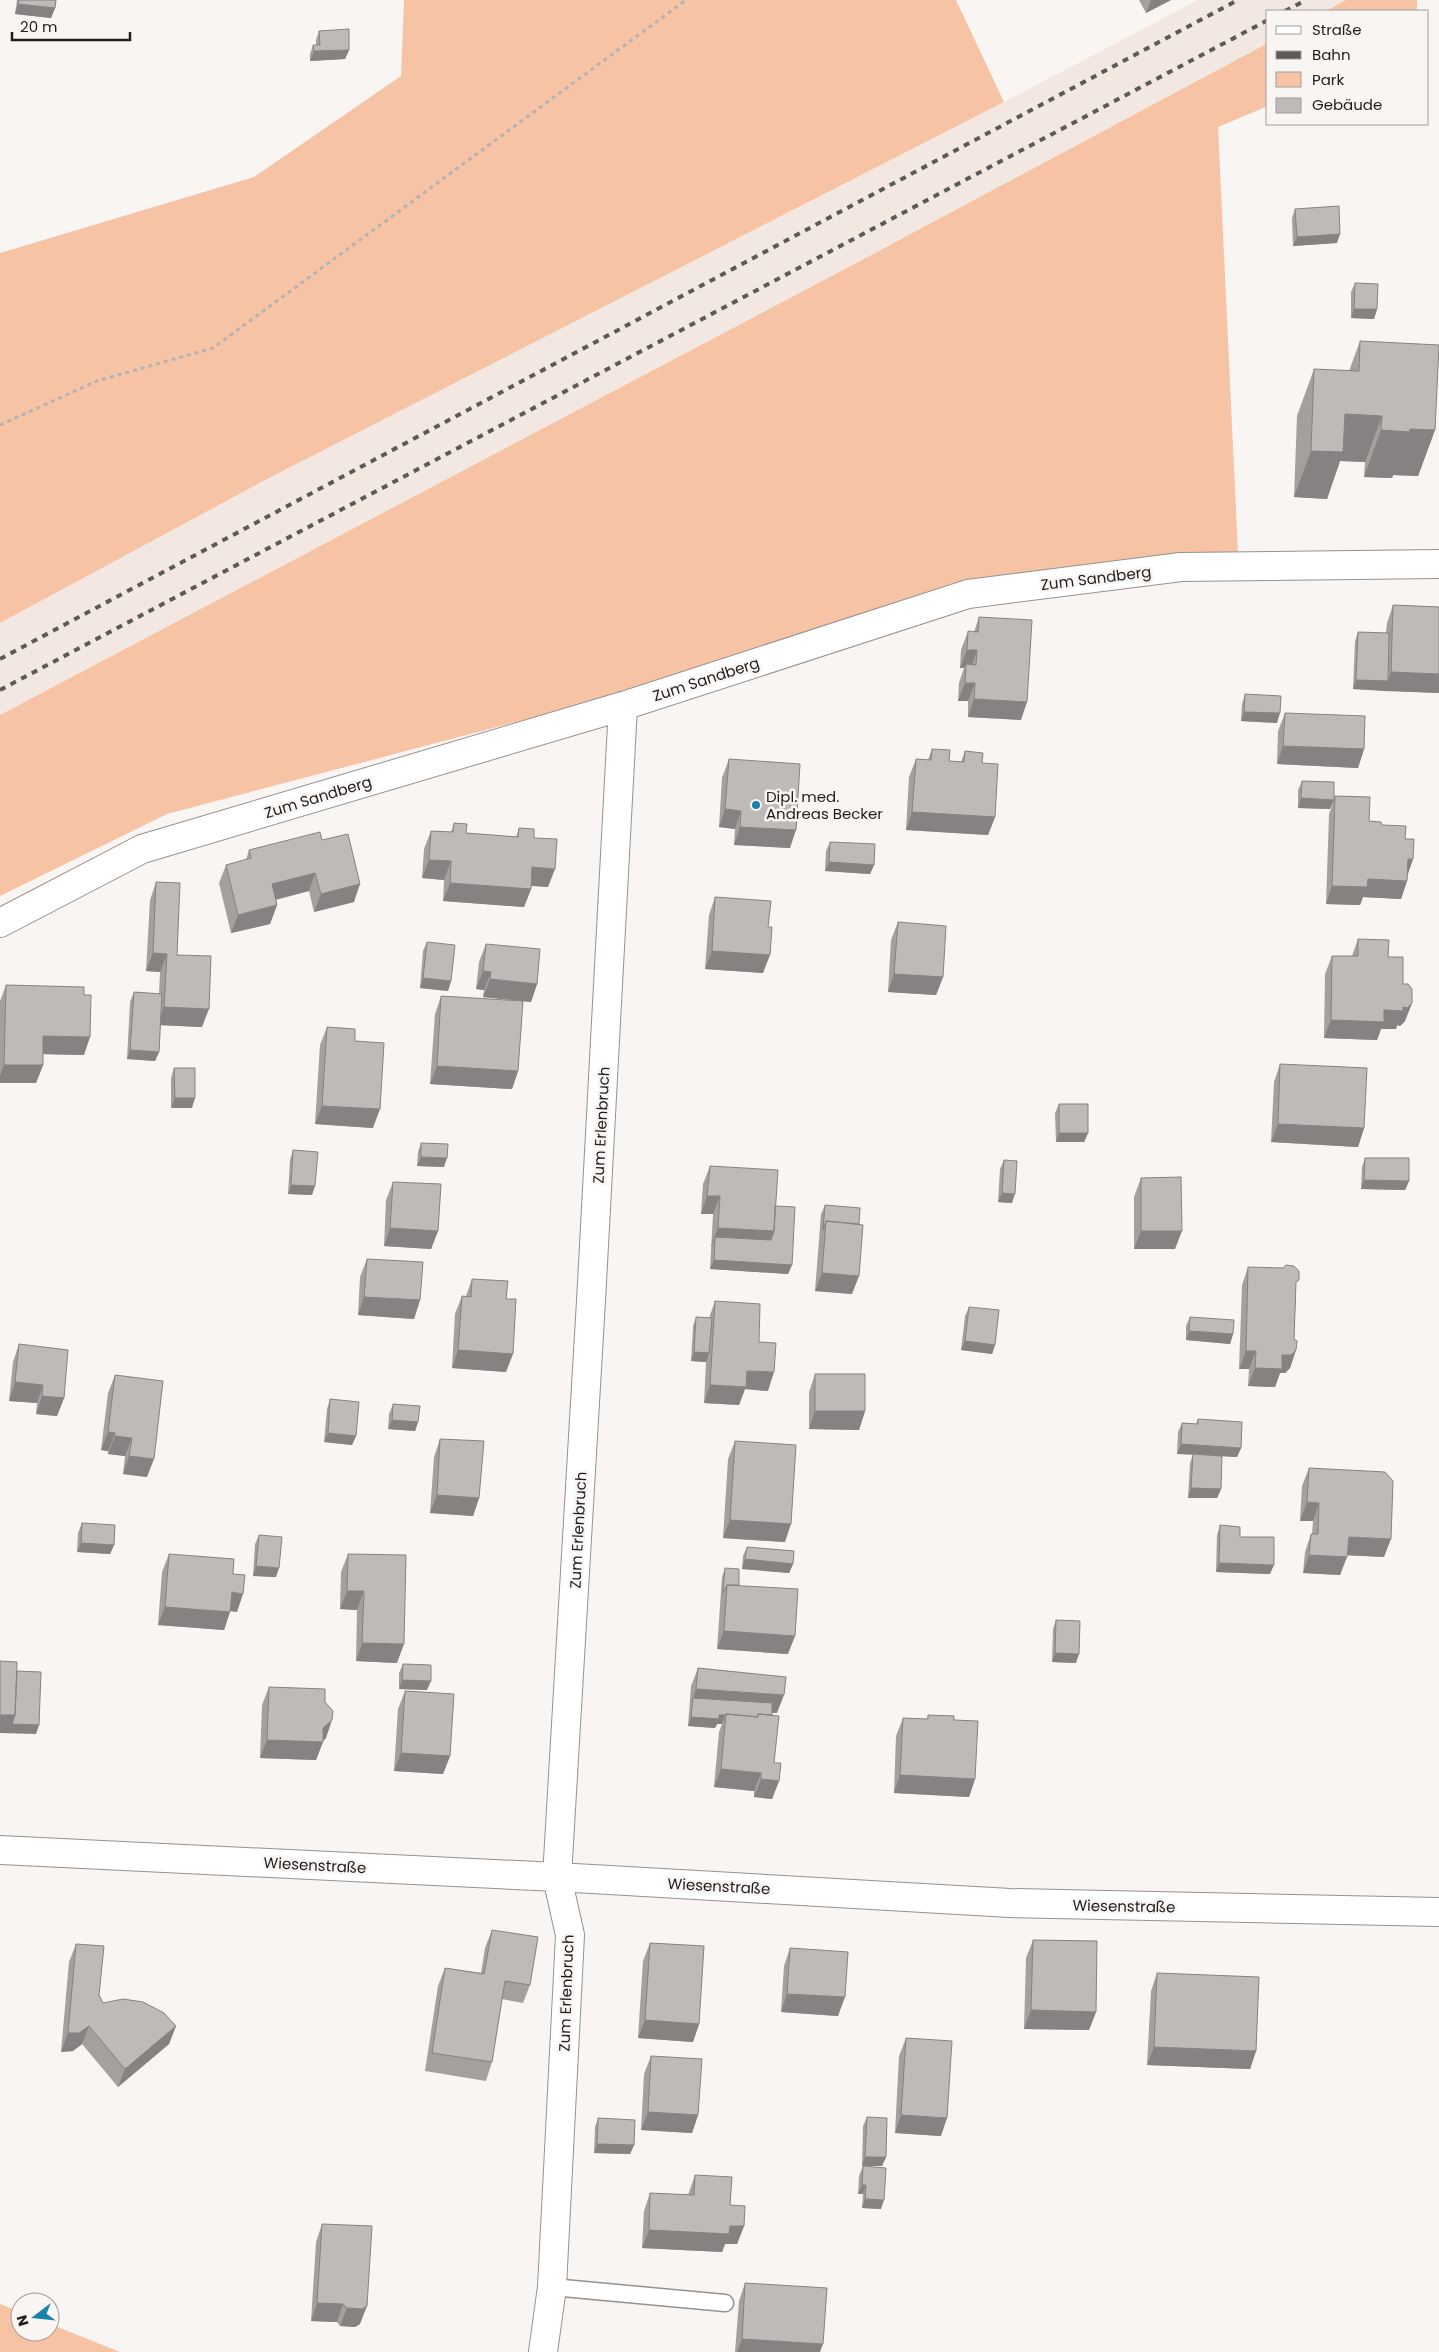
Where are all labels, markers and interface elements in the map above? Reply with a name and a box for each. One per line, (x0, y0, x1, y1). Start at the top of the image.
scale bar (12, 10, 130, 42)
legend (1266, 10, 1429, 125)
text: 20 m (20, 16, 58, 37)
text: Straße (1312, 19, 1362, 40)
text: Bahn (1312, 44, 1351, 65)
text: Park (1312, 69, 1344, 90)
text: Gebäude (1312, 94, 1382, 115)
street label: Zum Sandberg (1040, 561, 1152, 595)
street label: Zum Sandberg (650, 652, 762, 706)
street label: Zum Sandberg (262, 771, 374, 823)
place label: Dipl. med. Andreas Becker (766, 786, 883, 824)
marker: Dipl. med. Andreas Becker (750, 799, 762, 811)
street label: Zum Erlenbruch (587, 1066, 615, 1184)
street label: Zum Erlenbruch (564, 1471, 592, 1589)
street label: Wiesenstraße (263, 1852, 367, 1878)
street label: Wiesenstraße (667, 1873, 771, 1899)
street label: Wiesenstraße (1072, 1895, 1176, 1917)
street label: Zum Erlenbruch (553, 1934, 579, 2052)
north arrow (10, 2292, 60, 2342)
text: N (11, 2313, 34, 2328)

